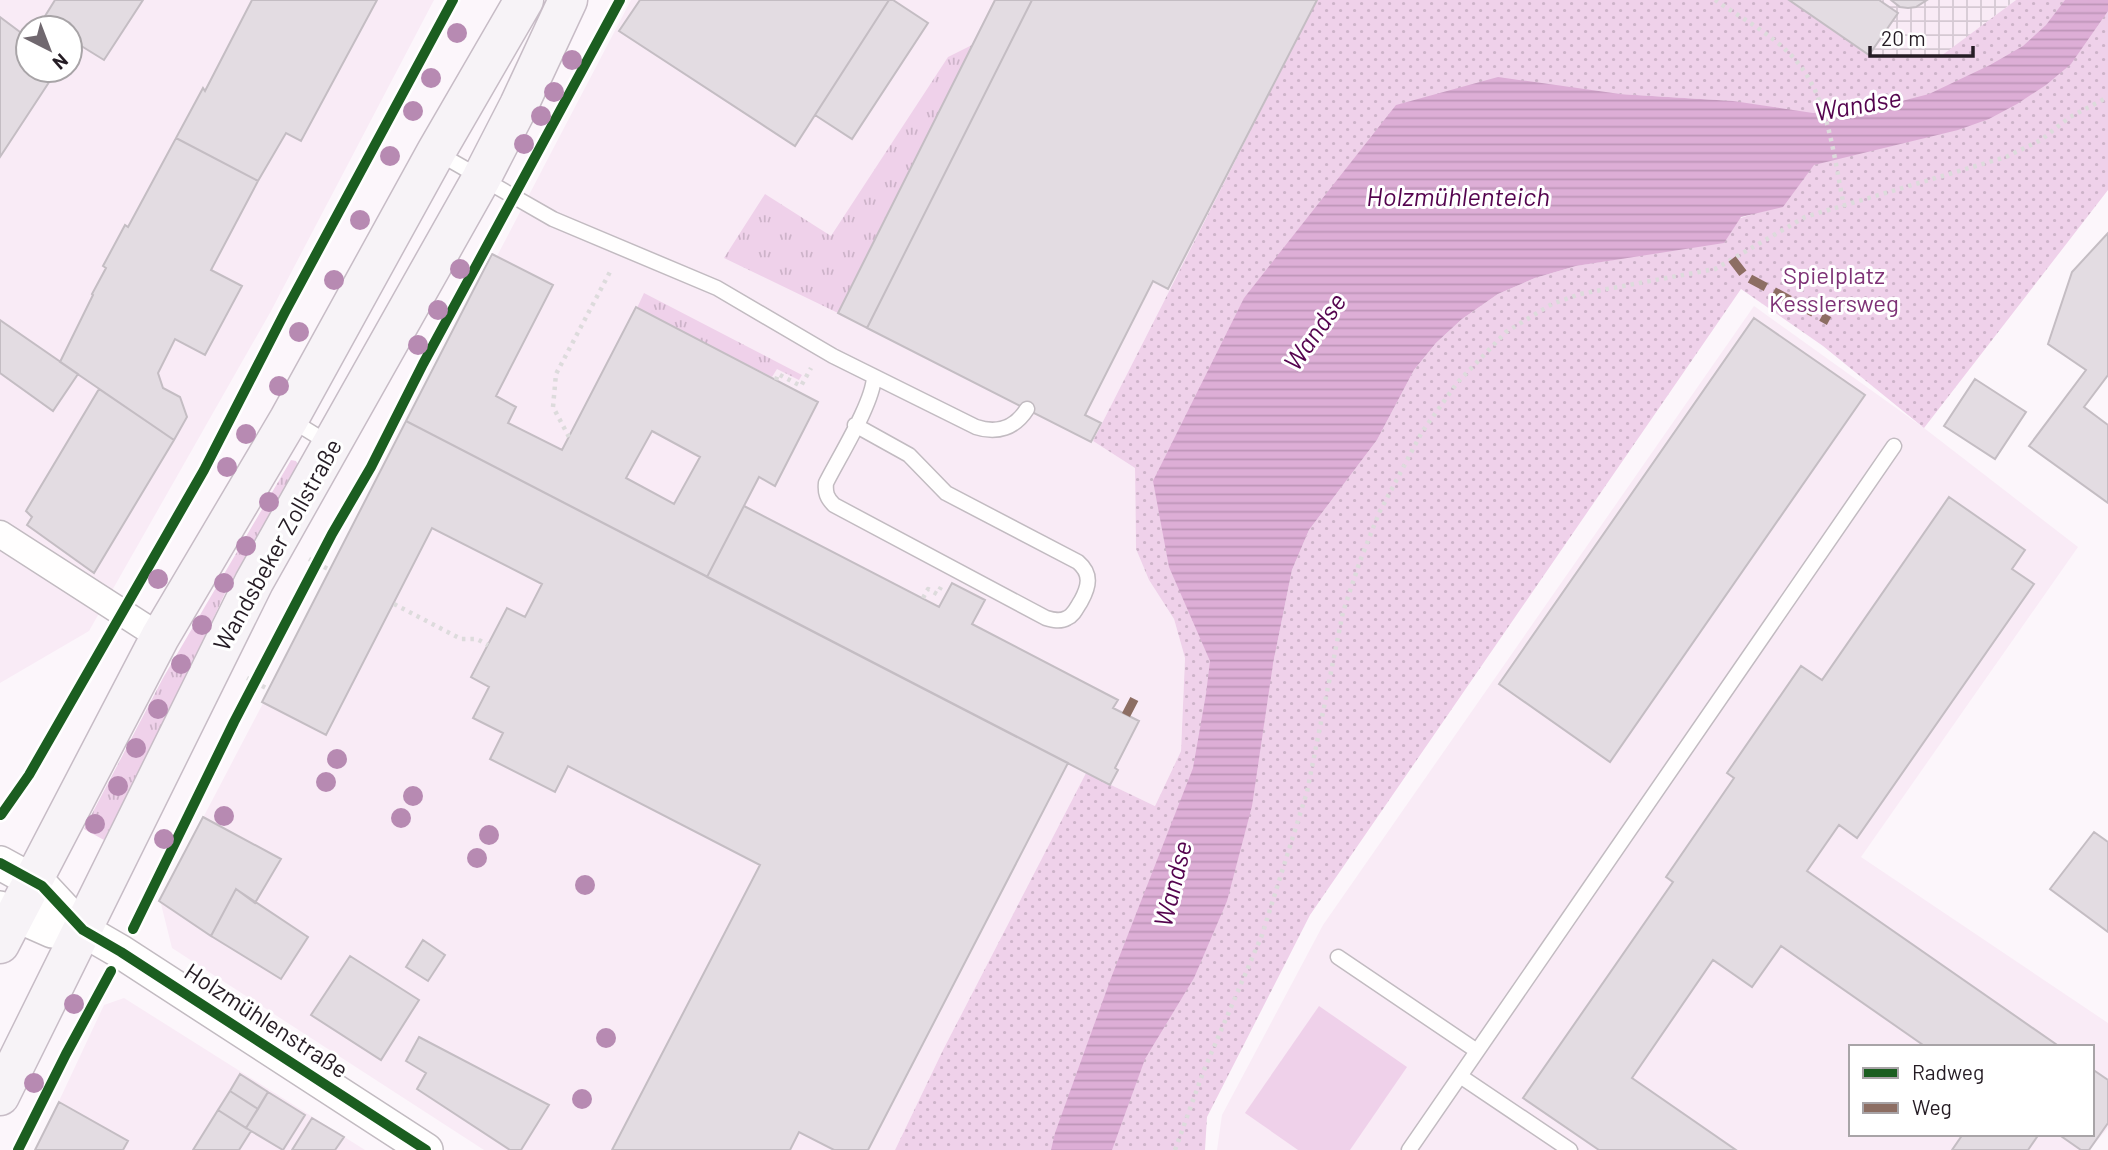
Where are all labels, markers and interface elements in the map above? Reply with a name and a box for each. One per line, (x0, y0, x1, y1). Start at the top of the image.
north arrow (14, 14, 84, 84)
scale bar (1870, 14, 1973, 58)
text: 20 m (1881, 25, 1926, 50)
text: N (48, 49, 73, 75)
water label: Wandse (1812, 81, 1904, 126)
water label: Holzmühlenteich (1366, 180, 1550, 211)
park label: Spielplatz Kesslersweg (1769, 260, 1899, 317)
water label: Wandse (1276, 286, 1352, 376)
street label: Wandsbeker Zollstraße (206, 433, 347, 655)
water label: Wandse (1146, 837, 1197, 930)
street label: Holzmühlenstraße (180, 956, 354, 1083)
legend (1849, 1045, 2094, 1136)
text: Radweg (1912, 1059, 1984, 1084)
text: Weg (1912, 1094, 1952, 1119)

